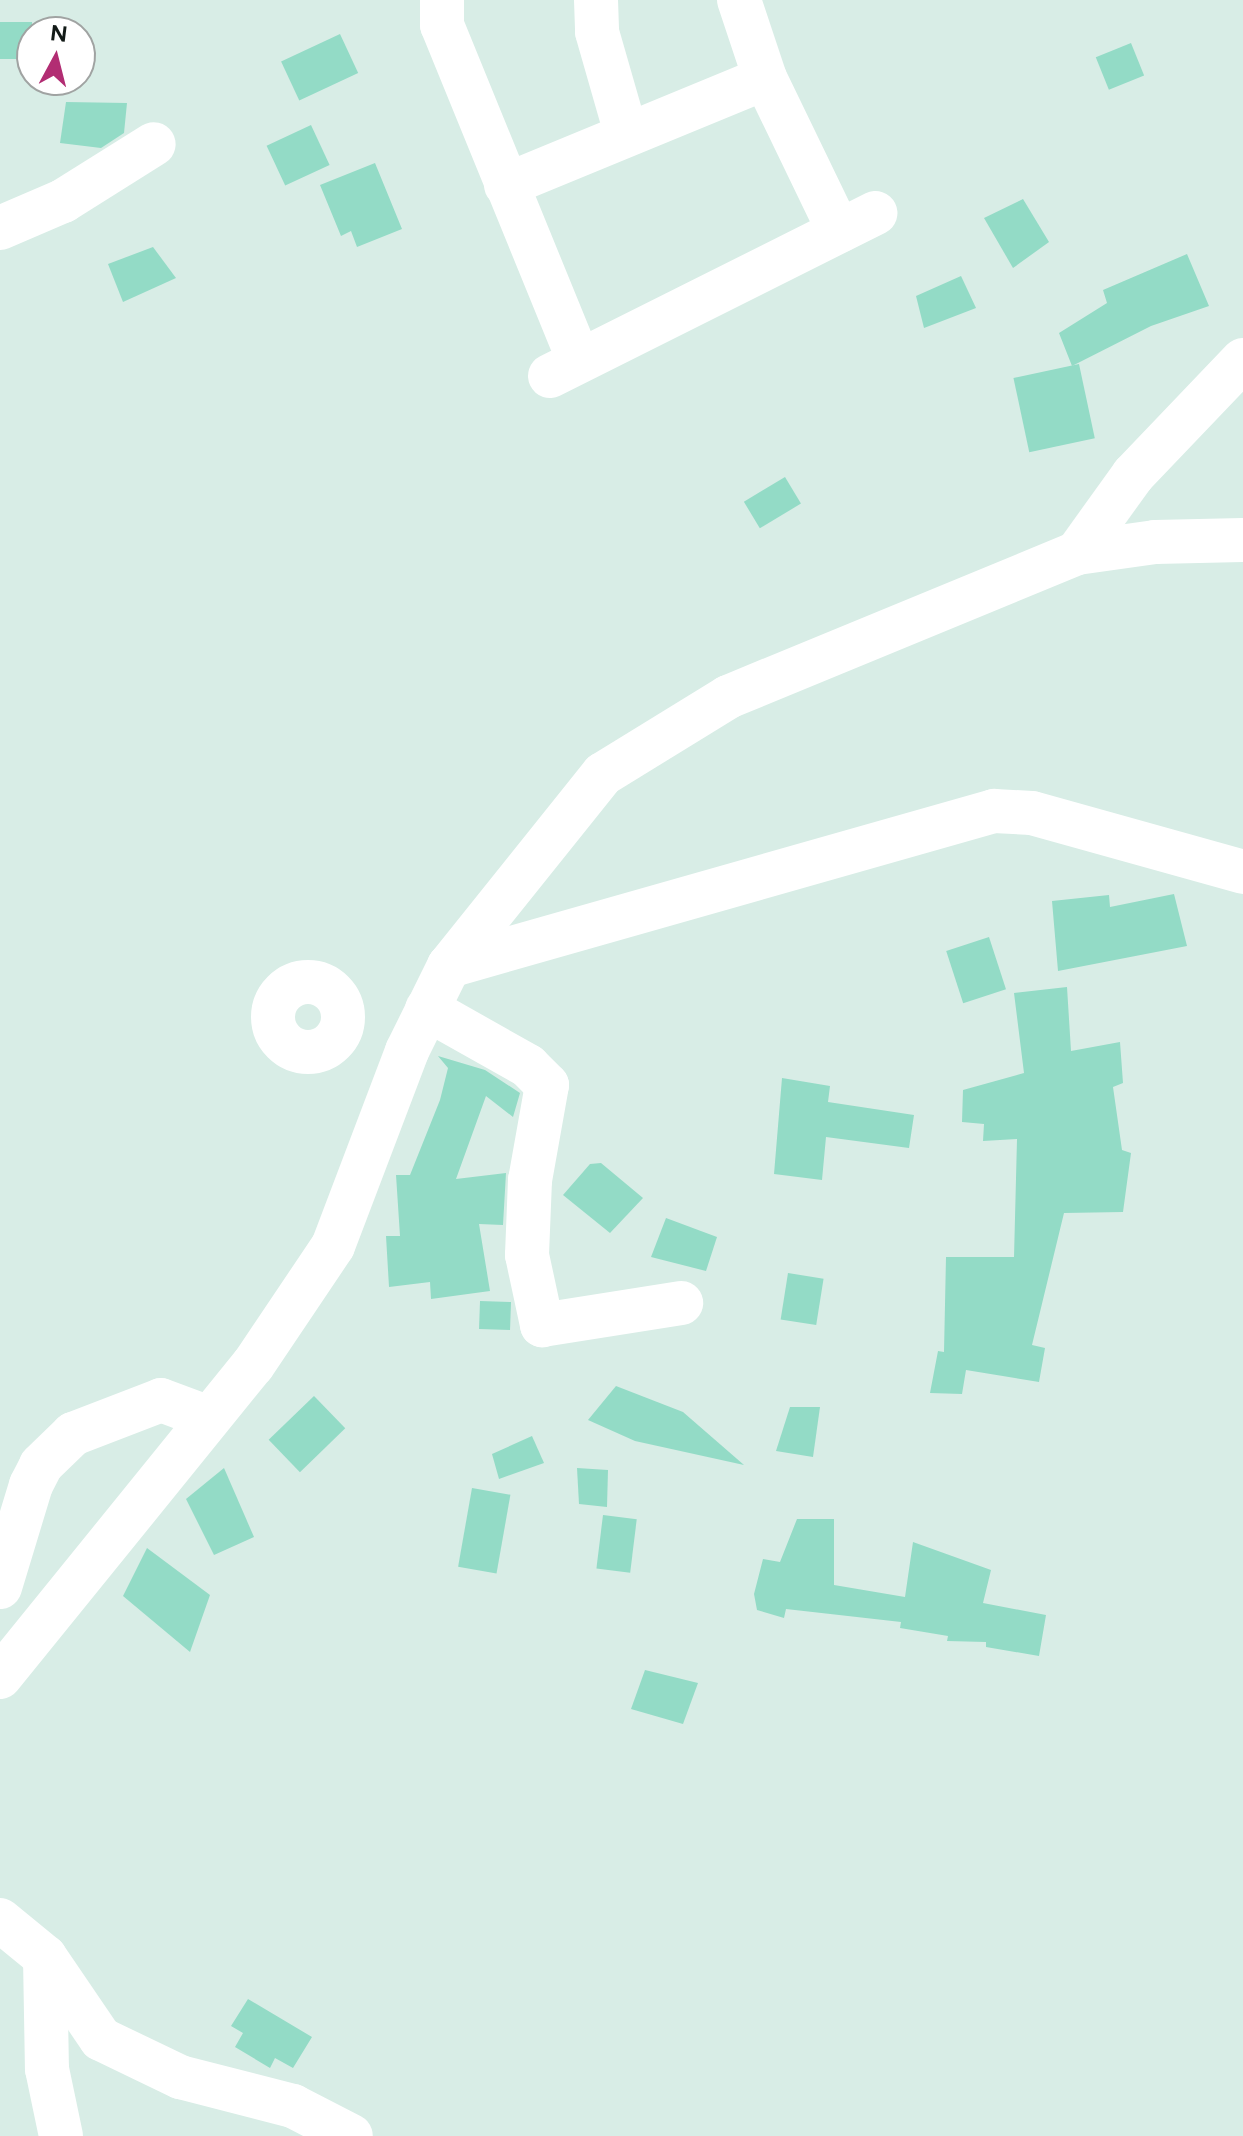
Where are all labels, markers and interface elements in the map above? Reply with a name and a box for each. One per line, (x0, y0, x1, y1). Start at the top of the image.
north arrow (16, 16, 96, 96)
text: N (49, 19, 69, 48)

